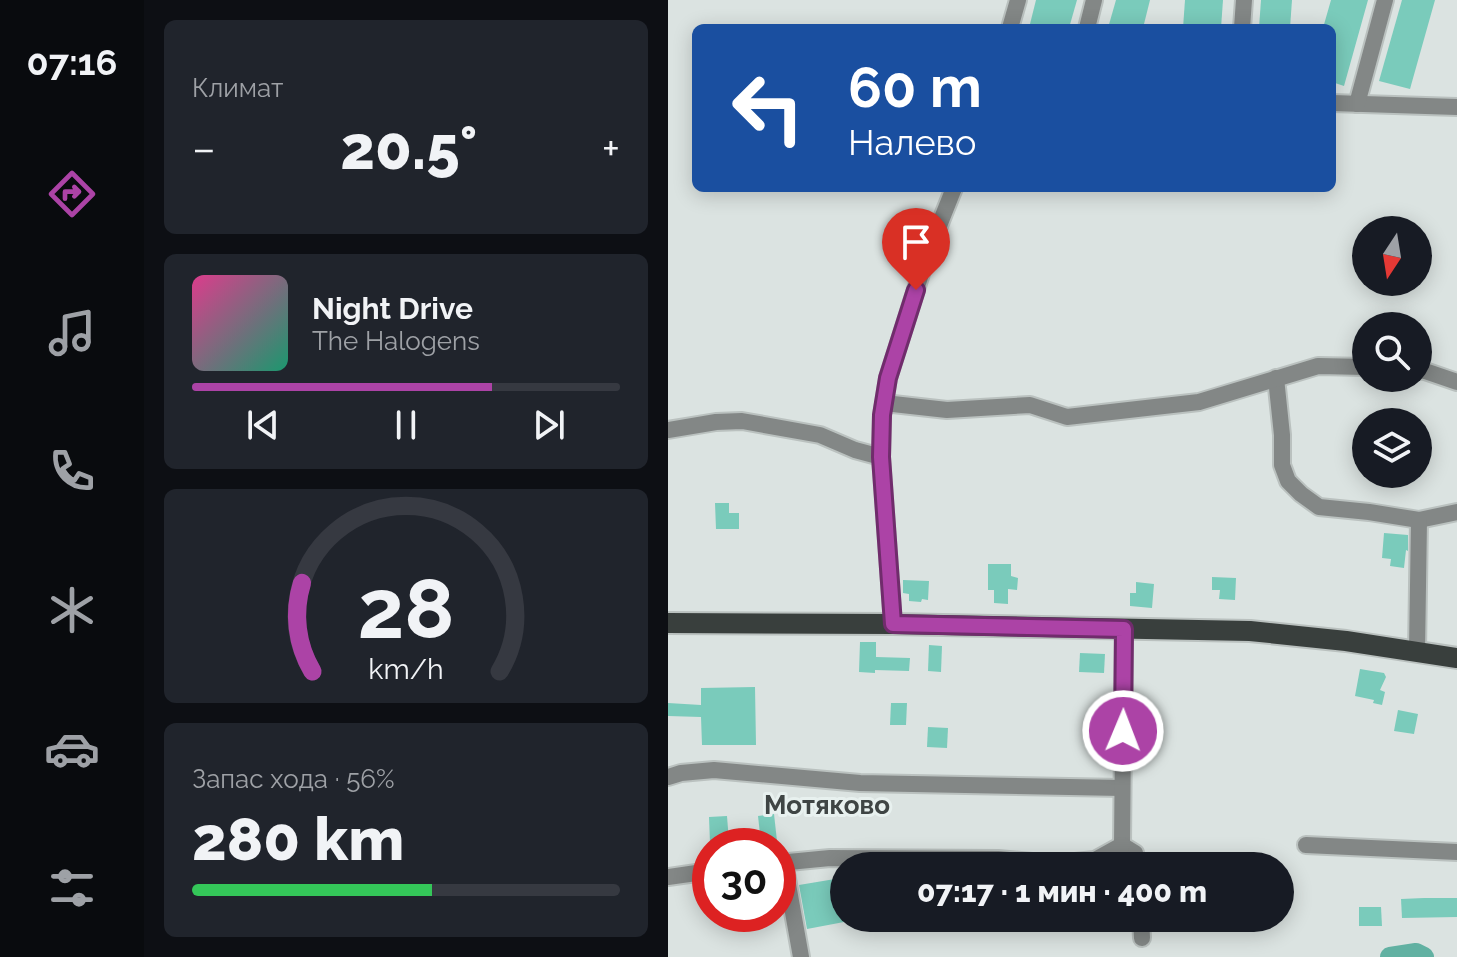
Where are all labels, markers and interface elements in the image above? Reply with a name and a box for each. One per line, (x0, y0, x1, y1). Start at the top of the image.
text: 07:16 (27, 41, 117, 83)
text: 60 m (848, 54, 982, 120)
icon: left (716, 56, 820, 160)
text: Климат (192, 73, 283, 103)
text: 20.5° (340, 113, 477, 183)
text: Налево (848, 121, 976, 163)
text: − (192, 123, 216, 174)
text: + (602, 123, 620, 174)
icon: directions (44, 166, 100, 222)
pin (882, 208, 950, 290)
north arrow (1352, 216, 1432, 296)
map controls (1352, 216, 1432, 488)
icon: arrive (894, 220, 938, 264)
text: Night Drive (312, 291, 473, 326)
icon: music (44, 305, 100, 361)
button: search (1352, 312, 1432, 392)
text: The Halogens (312, 326, 480, 356)
icon: previous (241, 403, 285, 447)
icon: pause (384, 403, 428, 447)
icon: next (527, 403, 571, 447)
button: layers (1352, 408, 1432, 488)
icon: phone (44, 443, 100, 499)
text: 28 (357, 559, 455, 656)
icon: climate (44, 582, 100, 638)
text: km/h (368, 652, 444, 686)
position arrow (1081, 689, 1165, 773)
icon: car (44, 721, 100, 777)
text: Запас хода · 56% (192, 764, 395, 794)
district label: Мотяково (764, 790, 890, 820)
text: 280 km (192, 804, 404, 874)
speed limit sign: 30 (692, 828, 796, 932)
icon: filters (44, 860, 100, 916)
text: 07:17 · 1 мин · 400 m (917, 874, 1207, 909)

